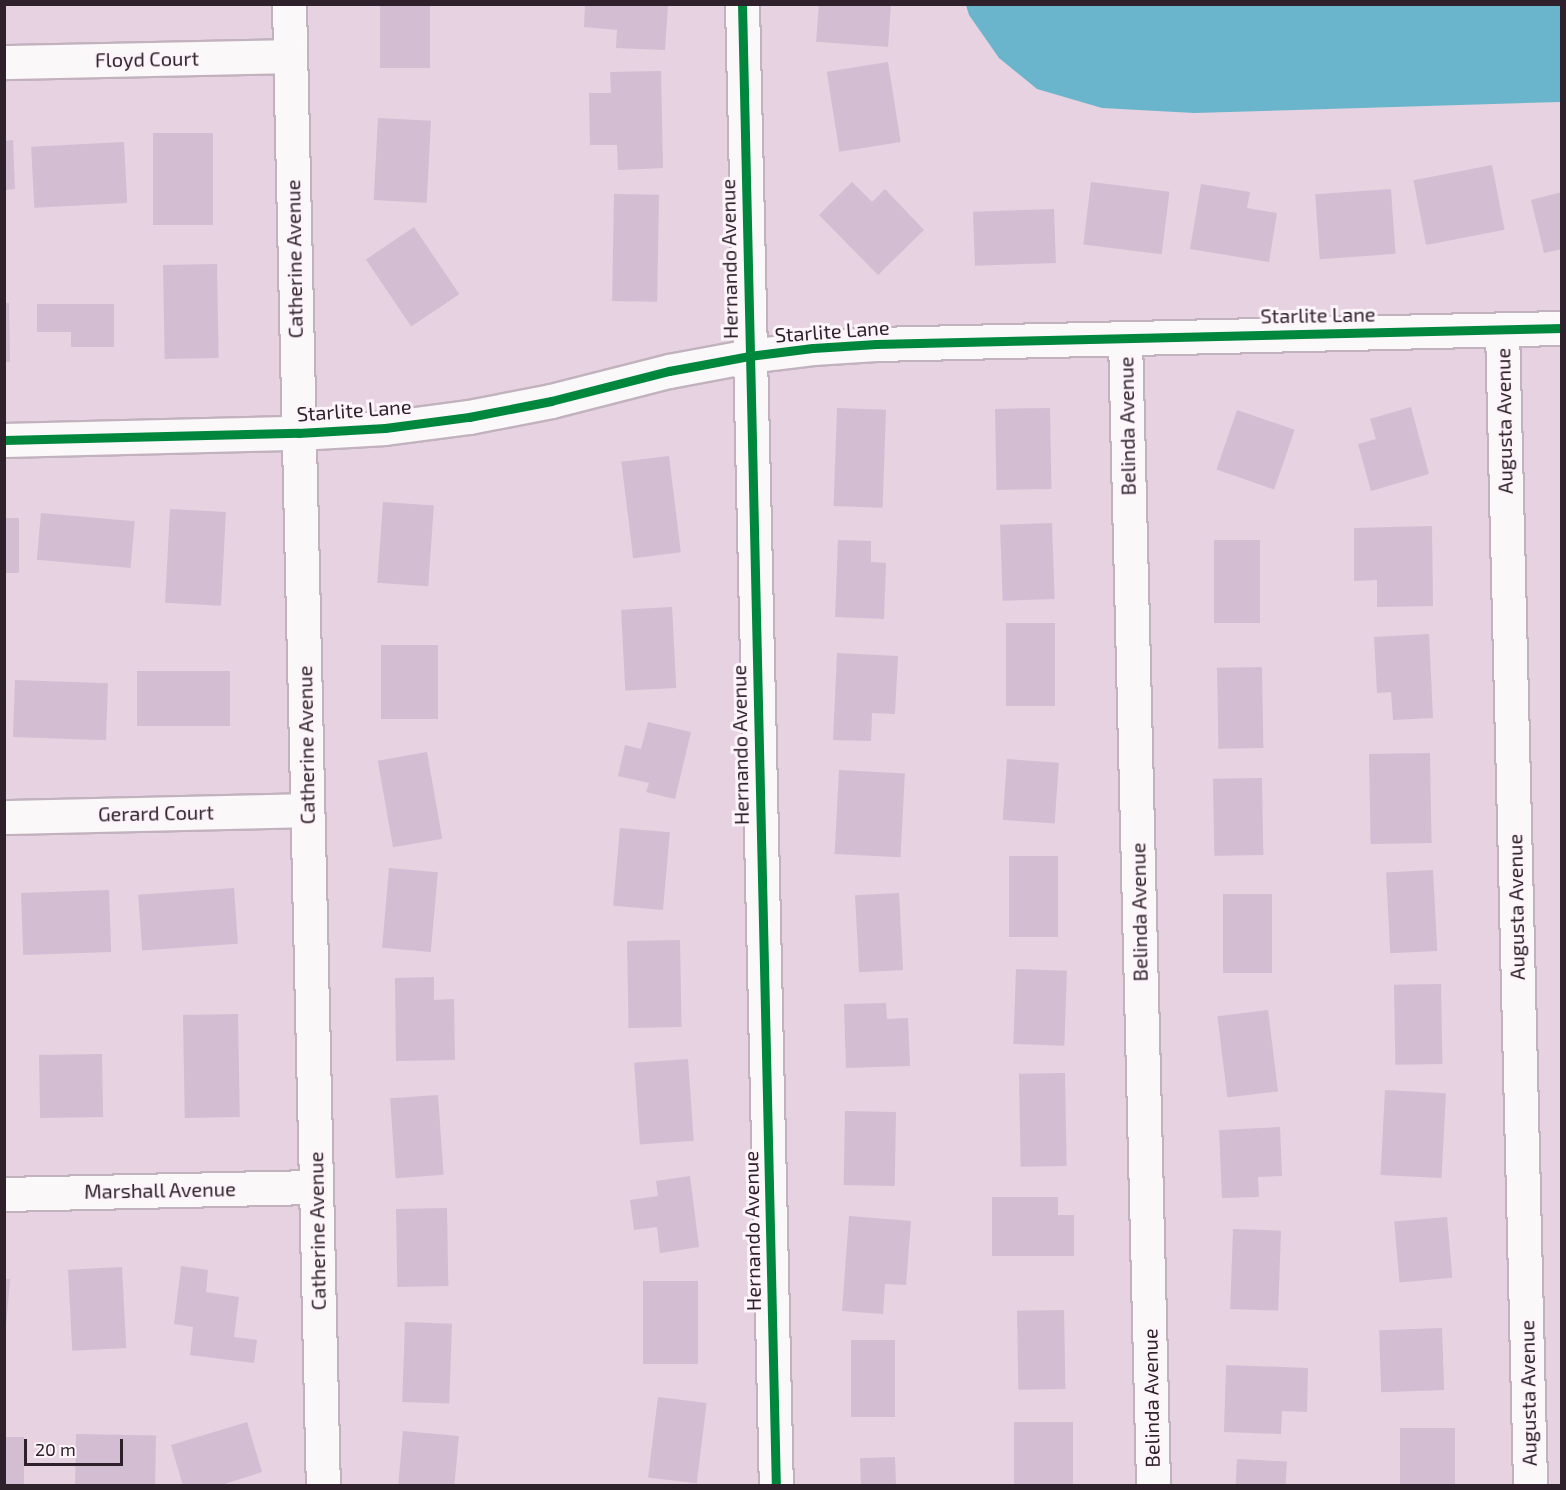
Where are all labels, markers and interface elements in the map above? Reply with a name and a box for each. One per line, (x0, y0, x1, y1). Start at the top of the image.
street label: Floyd Court (95, 46, 199, 72)
street label: Hernando Avenue (716, 178, 742, 340)
street label: Catherine Avenue (281, 179, 307, 339)
street label: Starlite Lane (1260, 302, 1376, 328)
street label: Starlite Lane (774, 315, 890, 347)
street label: Augusta Avenue (1491, 347, 1517, 495)
street label: Belinda Avenue (1114, 356, 1140, 496)
street label: Starlite Lane (296, 394, 412, 426)
street label: Hernando Avenue (727, 664, 753, 826)
street label: Catherine Avenue (293, 665, 319, 825)
street label: Gerard Court (98, 800, 214, 826)
street label: Augusta Avenue (1503, 833, 1529, 981)
street label: Belinda Avenue (1126, 842, 1152, 982)
street label: Hernando Avenue (739, 1150, 765, 1312)
street label: Catherine Avenue (304, 1151, 330, 1311)
street label: Marshall Avenue (83, 1177, 237, 1203)
street label: Augusta Avenue (1515, 1319, 1541, 1467)
street label: Belinda Avenue (1138, 1328, 1164, 1468)
scale bar (27, 1427, 126, 1465)
text: 20 m (35, 1438, 76, 1460)

